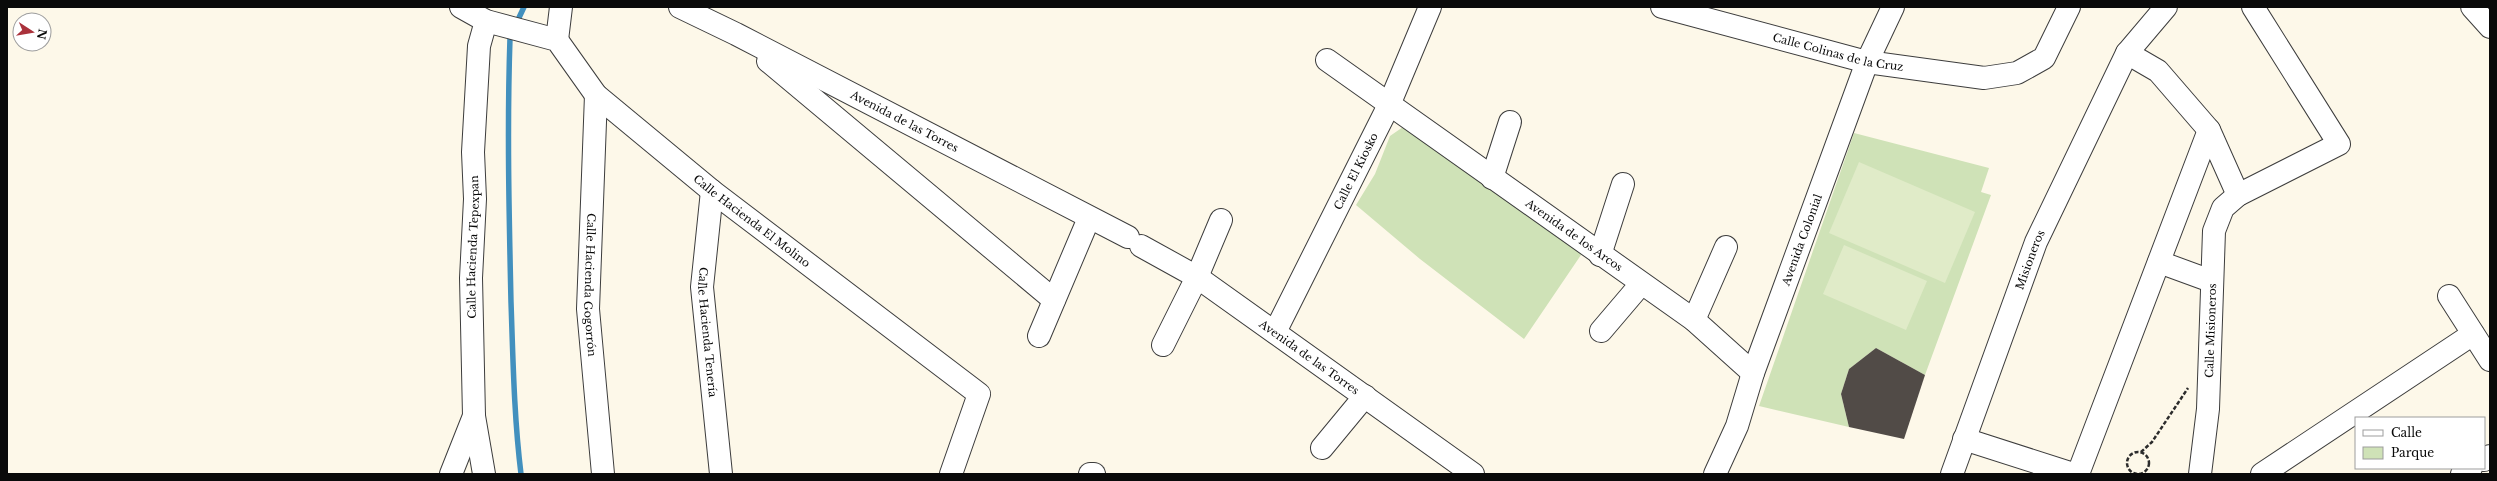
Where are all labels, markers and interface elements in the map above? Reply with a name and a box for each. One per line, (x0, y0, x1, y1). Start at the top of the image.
north arrow (12, 12, 52, 52)
text: N (34, 28, 50, 41)
street label: Calle Colinas de la Cruz (1771, 30, 1904, 74)
street label: Avenida de las Torres (847, 87, 961, 155)
street label: Calle El Kiosko (1331, 130, 1381, 212)
street label: Calle Hacienda El Molino (691, 172, 813, 270)
street label: Calle Hacienda Tepexpan (464, 175, 482, 319)
street label: Avenida Colonial (1778, 192, 1825, 288)
street label: Avenida de los Arcos (1522, 195, 1626, 274)
street label: Calle Hacienda Gogorrón (581, 213, 599, 358)
street label: Misioneros (2012, 227, 2048, 292)
street label: Calle Hacienda Tenería (695, 267, 720, 399)
street label: Calle Misioneros (2202, 283, 2219, 378)
street label: Avenida de las Torres (1256, 316, 1362, 398)
legend (2355, 417, 2485, 469)
text: Calle (2391, 425, 2422, 440)
text: Parque (2391, 445, 2434, 460)

